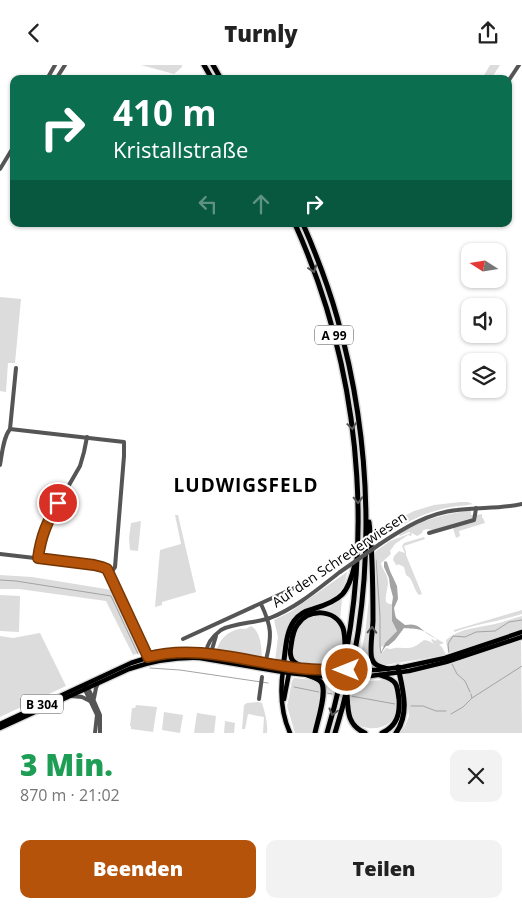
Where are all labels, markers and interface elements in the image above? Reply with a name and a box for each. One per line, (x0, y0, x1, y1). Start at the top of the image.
text: Turnly (224, 18, 298, 48)
icon: back (20, 19, 48, 47)
icon: share (474, 19, 502, 47)
text: 410 m (113, 89, 217, 136)
icon: right (30, 95, 95, 160)
text: Kristallstraße (113, 134, 248, 164)
icon: left (194, 190, 222, 218)
icon: ahead (247, 190, 275, 218)
icon: right (300, 190, 328, 218)
north arrow (461, 243, 506, 287)
map controls (461, 243, 506, 398)
one-way arrow (307, 264, 317, 273)
button: sound (461, 298, 506, 343)
road number: A 99 (315, 325, 353, 345)
button: layers (461, 353, 506, 398)
one-way arrow (346, 423, 357, 431)
district label: LUDWIGSFELD (174, 472, 318, 498)
pin (37, 482, 79, 524)
icon: arrive (44, 489, 72, 517)
one-way arrow (353, 497, 363, 505)
street label: Auf den Schrederwiesen (268, 507, 410, 611)
one-way arrow (367, 626, 378, 634)
position arrow (320, 643, 372, 695)
road number: B 304 (21, 695, 63, 713)
one-way arrow (329, 707, 339, 715)
text: 3 Min. (20, 744, 113, 785)
button: close (450, 750, 502, 802)
text: 870 m · 21:02 (20, 784, 120, 806)
button: Beenden (20, 840, 256, 898)
button: Teilen (266, 840, 502, 898)

